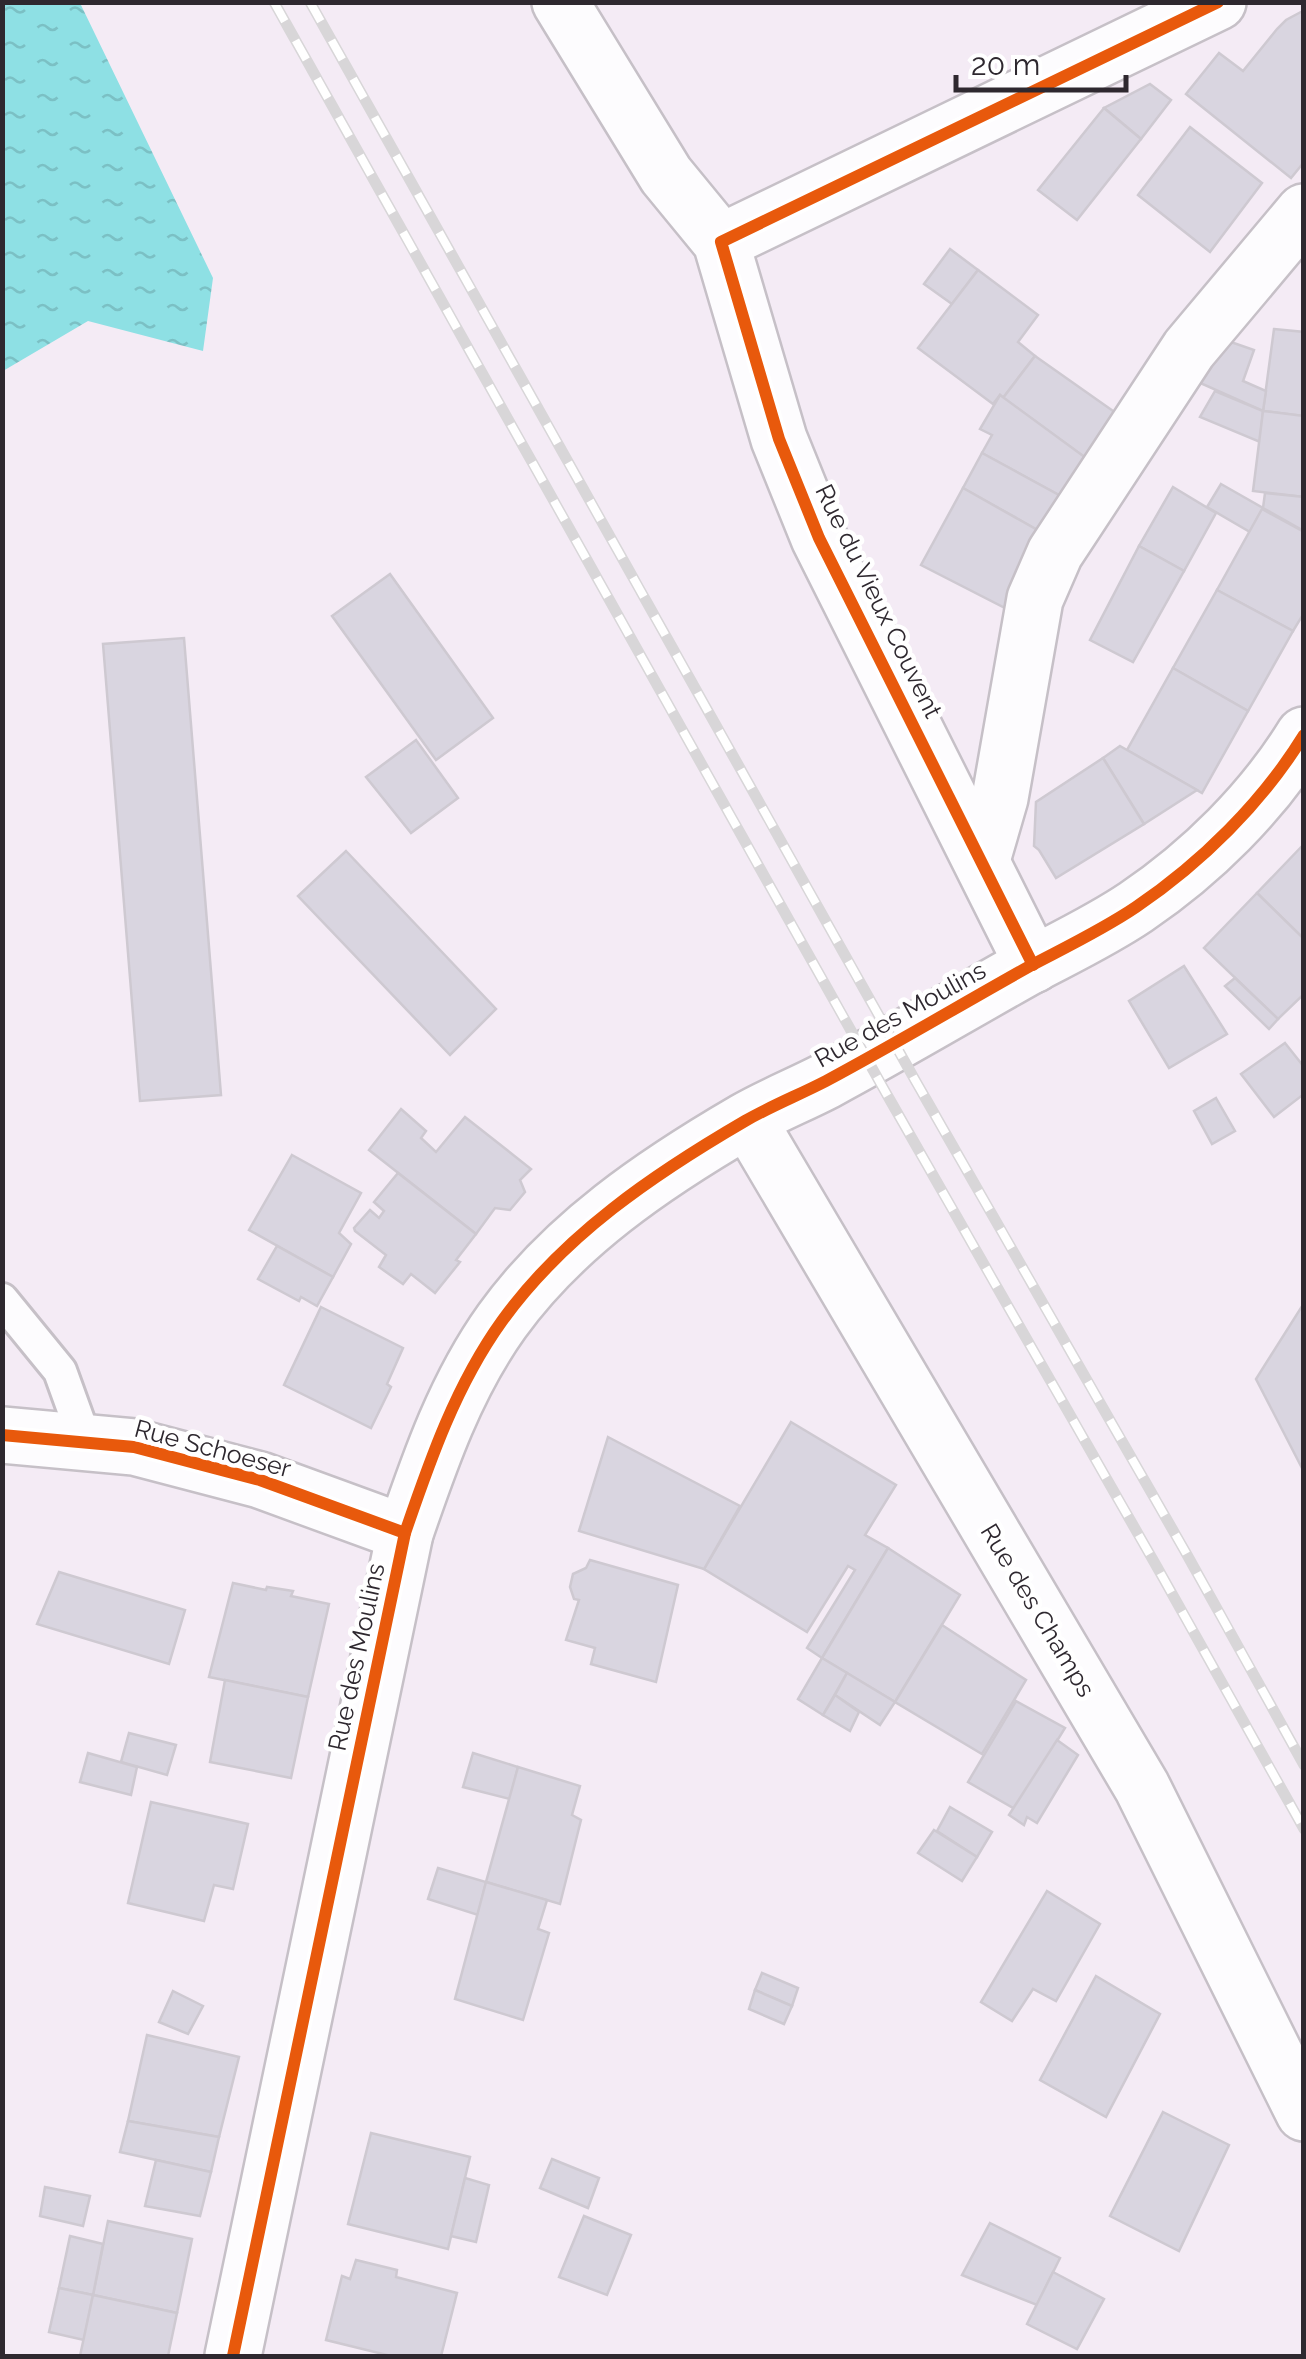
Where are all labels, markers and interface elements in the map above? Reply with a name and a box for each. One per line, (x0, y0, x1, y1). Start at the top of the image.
scale bar (956, 30, 1126, 92)
text: 20 m (971, 47, 1040, 82)
street label: Rue du Vieux Couvent (809, 479, 949, 723)
street label: Rue des Moulins (809, 955, 991, 1073)
street label: Rue Schoeser (132, 1413, 295, 1483)
street label: Rue des Champs (975, 1518, 1101, 1702)
street label: Rue des Moulins (321, 1560, 391, 1754)

